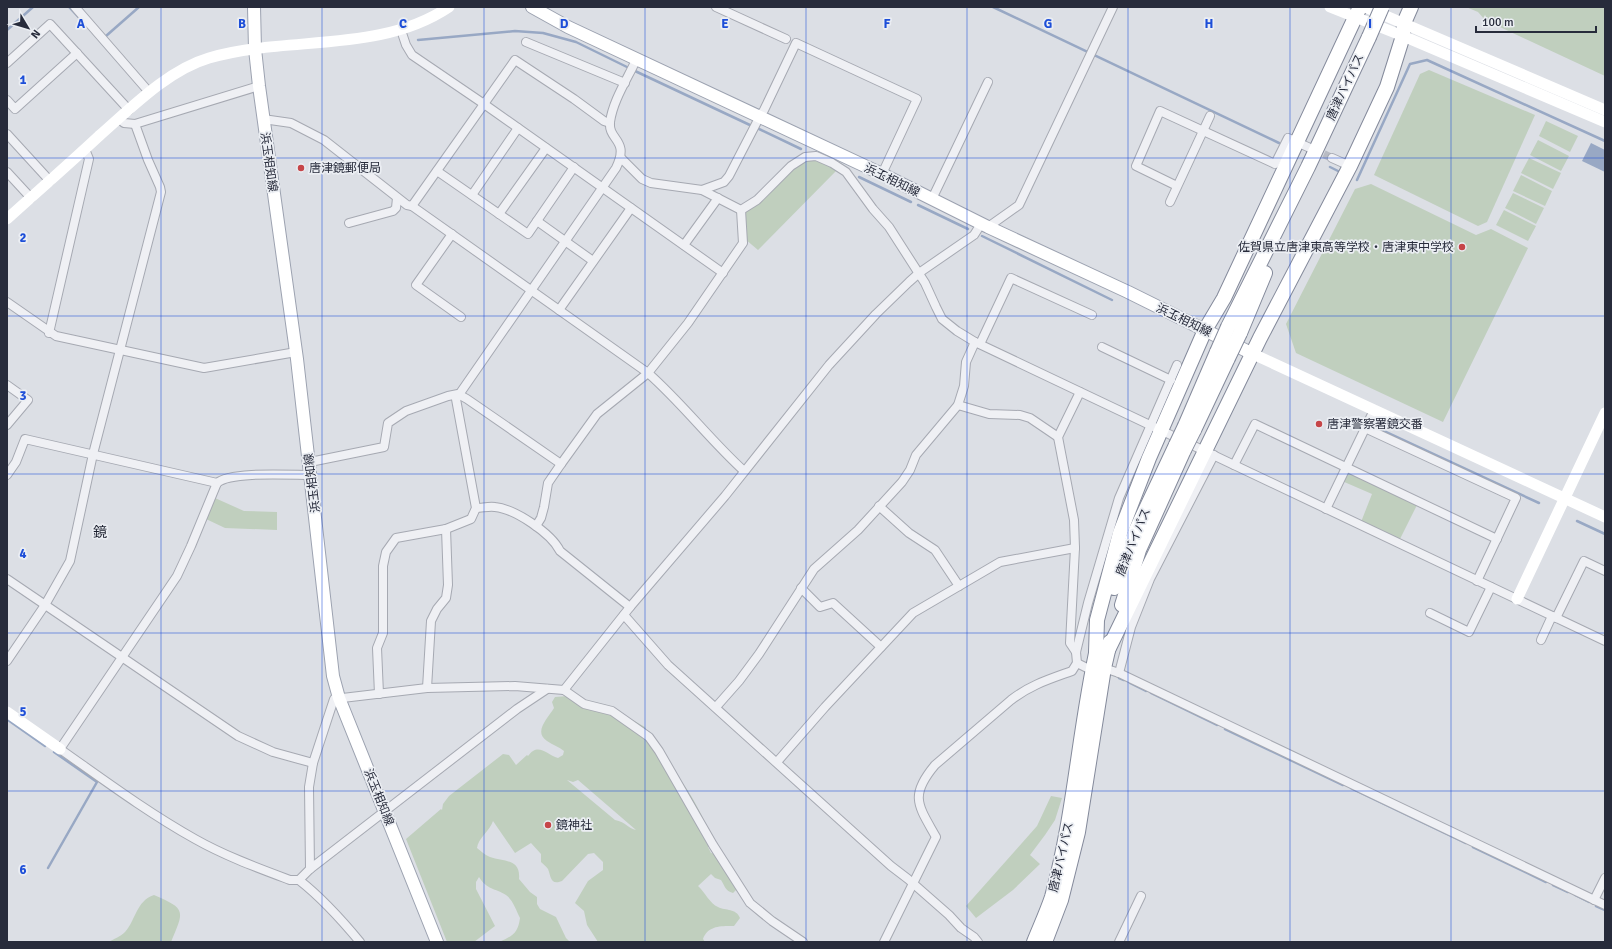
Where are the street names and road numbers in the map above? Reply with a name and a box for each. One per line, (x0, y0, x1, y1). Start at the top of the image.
street label: 唐津バイパス (1323, 52, 1367, 123)
street label: 浜玉相知線 (257, 131, 280, 193)
street label: 浜玉相知線 (862, 161, 922, 200)
street label: 浜玉相知線 (1154, 301, 1214, 340)
street label: 浜玉相知線 (301, 452, 324, 514)
street label: 唐津バイパス (1113, 506, 1154, 578)
street label: 浜玉相知線 (360, 767, 397, 828)
street label: 唐津バイパス (1046, 820, 1077, 894)

